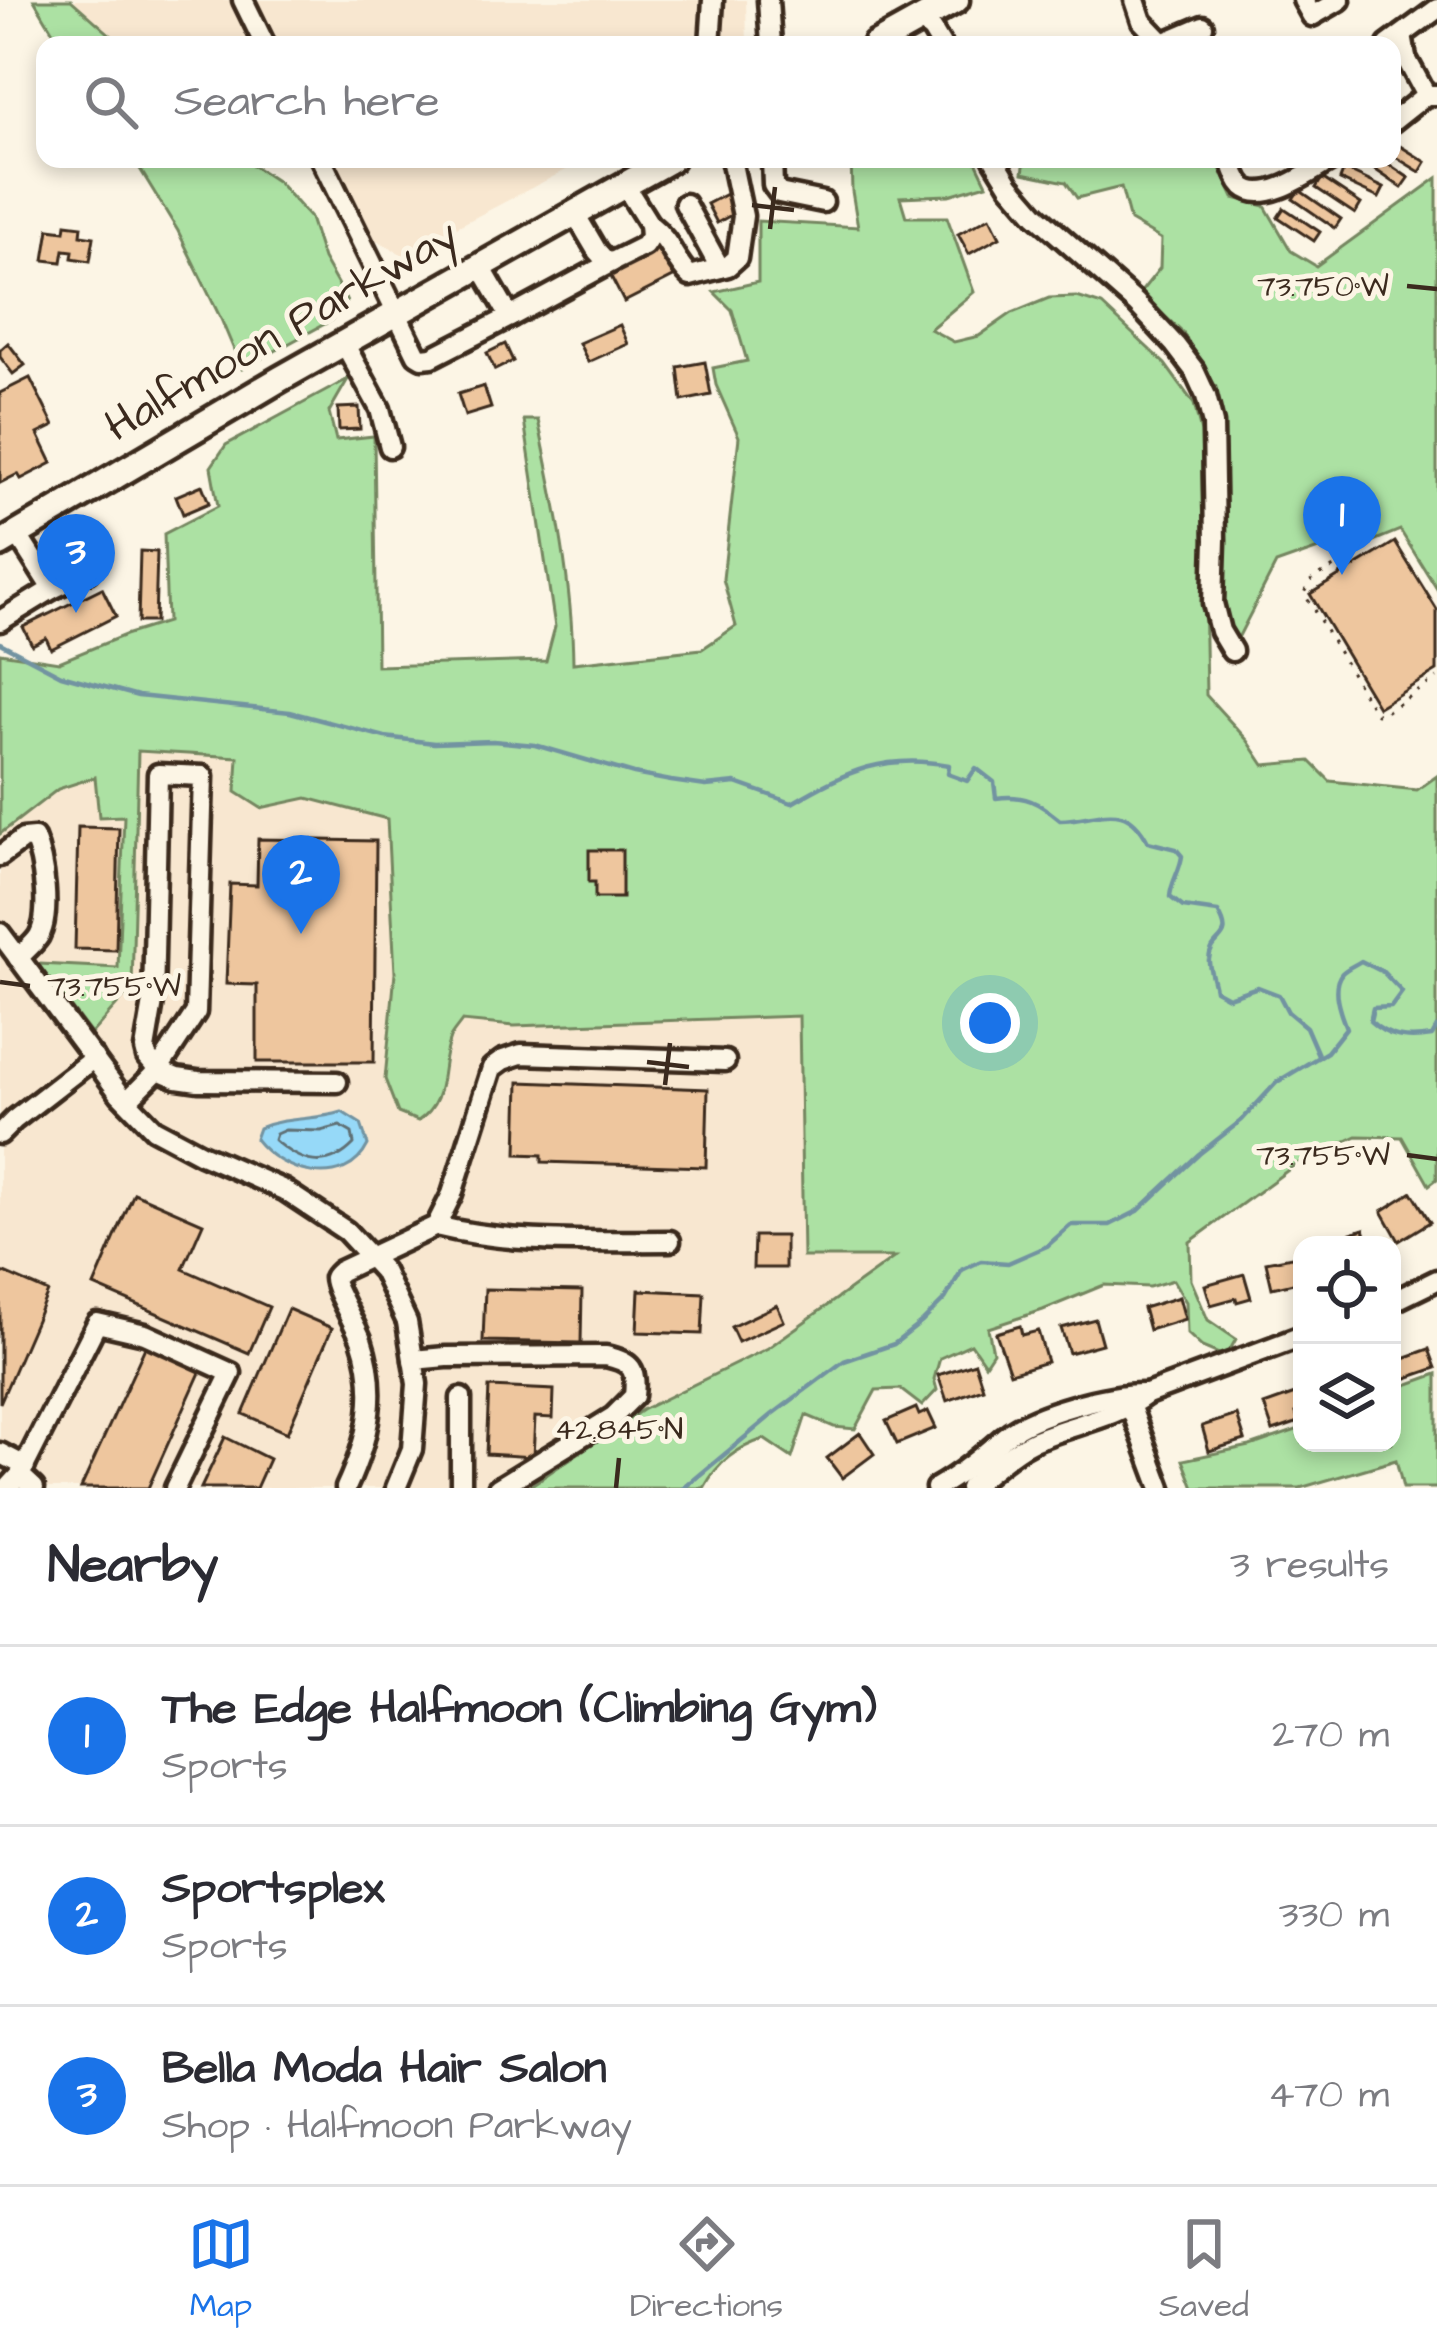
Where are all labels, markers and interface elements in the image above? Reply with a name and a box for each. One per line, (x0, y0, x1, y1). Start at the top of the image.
search box (36, 36, 1401, 168)
icon: search (78, 69, 144, 135)
text: Search here (174, 71, 440, 133)
street label: Halfmoon Parkway (94, 205, 470, 458)
text: 73.750°W (1257, 266, 1389, 308)
pin: 1 (1303, 476, 1381, 575)
pin: 3 (37, 514, 115, 613)
pin: 2 (262, 835, 340, 934)
text: 73.755°W (47, 966, 181, 1008)
your location (960, 993, 1020, 1053)
text: 73.755°W (1256, 1135, 1390, 1177)
map controls (1293, 1236, 1401, 1452)
button: locate (1293, 1236, 1401, 1344)
button: layers (1293, 1344, 1401, 1452)
text: 42.845°N (555, 1409, 683, 1451)
text: Nearby (48, 1531, 218, 1602)
text: 3 results (1230, 1539, 1389, 1593)
text: The Edge Halfmoon (Climbing Gym) (162, 1678, 877, 1740)
text: 1 (85, 1709, 90, 1763)
text: 270 m (1272, 1709, 1389, 1763)
text: Sports (162, 1740, 288, 1794)
text: Sportsplex (162, 1858, 385, 1920)
text: 2 (76, 1889, 98, 1943)
text: 330 m (1279, 1889, 1389, 1943)
text: Sports (162, 1920, 288, 1974)
text: Bella Moda Hair Salon (162, 2038, 606, 2100)
text: 3 (77, 2069, 97, 2123)
text: 470 m (1268, 2069, 1389, 2123)
text: Shop · Halfmoon Parkway (162, 2100, 632, 2154)
tab: Map (188, 2211, 254, 2329)
tab: Directions (630, 2211, 783, 2329)
tab: Saved (1159, 2211, 1249, 2329)

